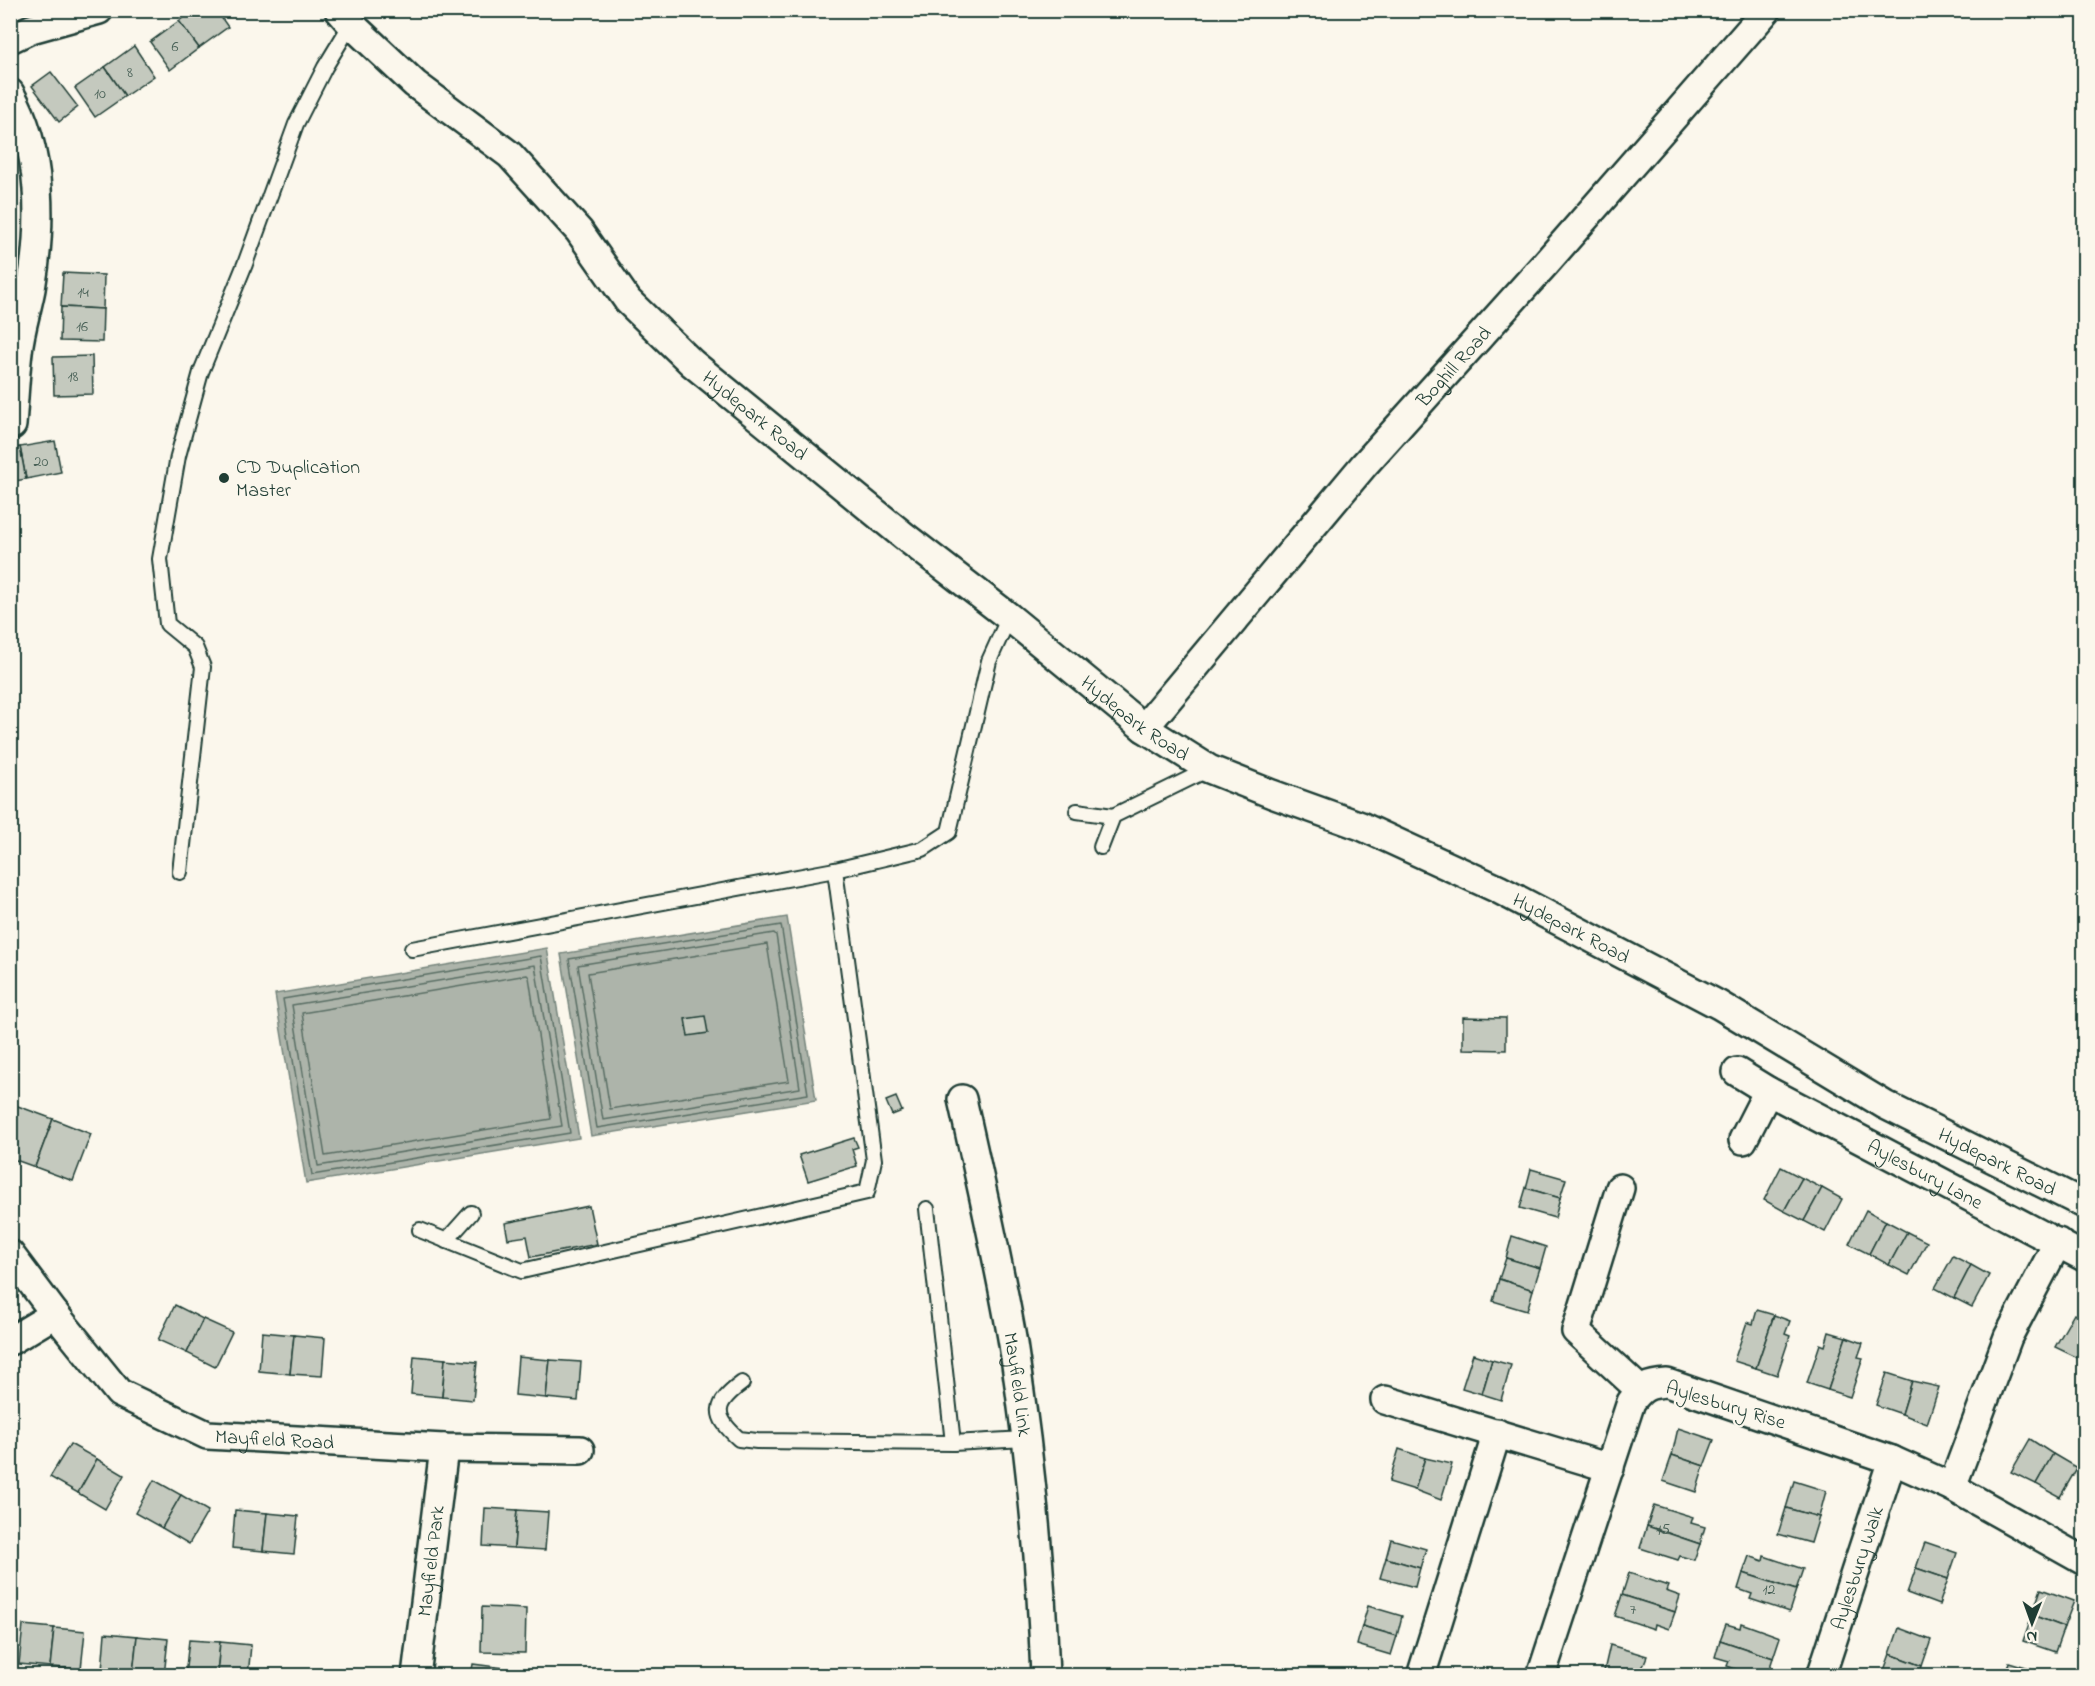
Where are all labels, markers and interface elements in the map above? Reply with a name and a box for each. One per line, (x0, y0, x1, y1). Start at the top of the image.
house number: 6 (171, 35, 179, 59)
house number: 8 (127, 61, 133, 85)
house number: 10 (94, 82, 106, 106)
house number: 14 (77, 281, 89, 305)
house number: 16 (76, 315, 88, 339)
street label: Boghill Road (1410, 321, 1499, 416)
house number: 18 (67, 365, 79, 389)
street label: Hydepark Road (695, 365, 813, 469)
house number: 20 (34, 450, 49, 474)
place label: CD Duplication Master (236, 454, 360, 506)
marker: CD Duplication Master (217, 471, 231, 485)
street label: Hydepark Road (1073, 670, 1194, 770)
street label: Hydepark Road (1507, 887, 1634, 973)
street label: Hydepark Road (1932, 1122, 2060, 1205)
street label: Aylesbury Lane (1861, 1133, 1987, 1218)
street label: Mayfield Link (994, 1330, 1038, 1439)
street label: Aylesbury Rise (1662, 1374, 1789, 1438)
street label: Mayfield Road (214, 1423, 335, 1459)
street label: Aylesbury Walk (1825, 1503, 1893, 1634)
street label: Mayfield Park (411, 1504, 454, 1618)
house number: 15 (1656, 1518, 1670, 1542)
house number: 12 (1762, 1578, 1776, 1602)
north arrow (2002, 1593, 2062, 1653)
house number: 7 (1630, 1598, 1637, 1622)
text: N (2026, 1624, 2037, 1648)

